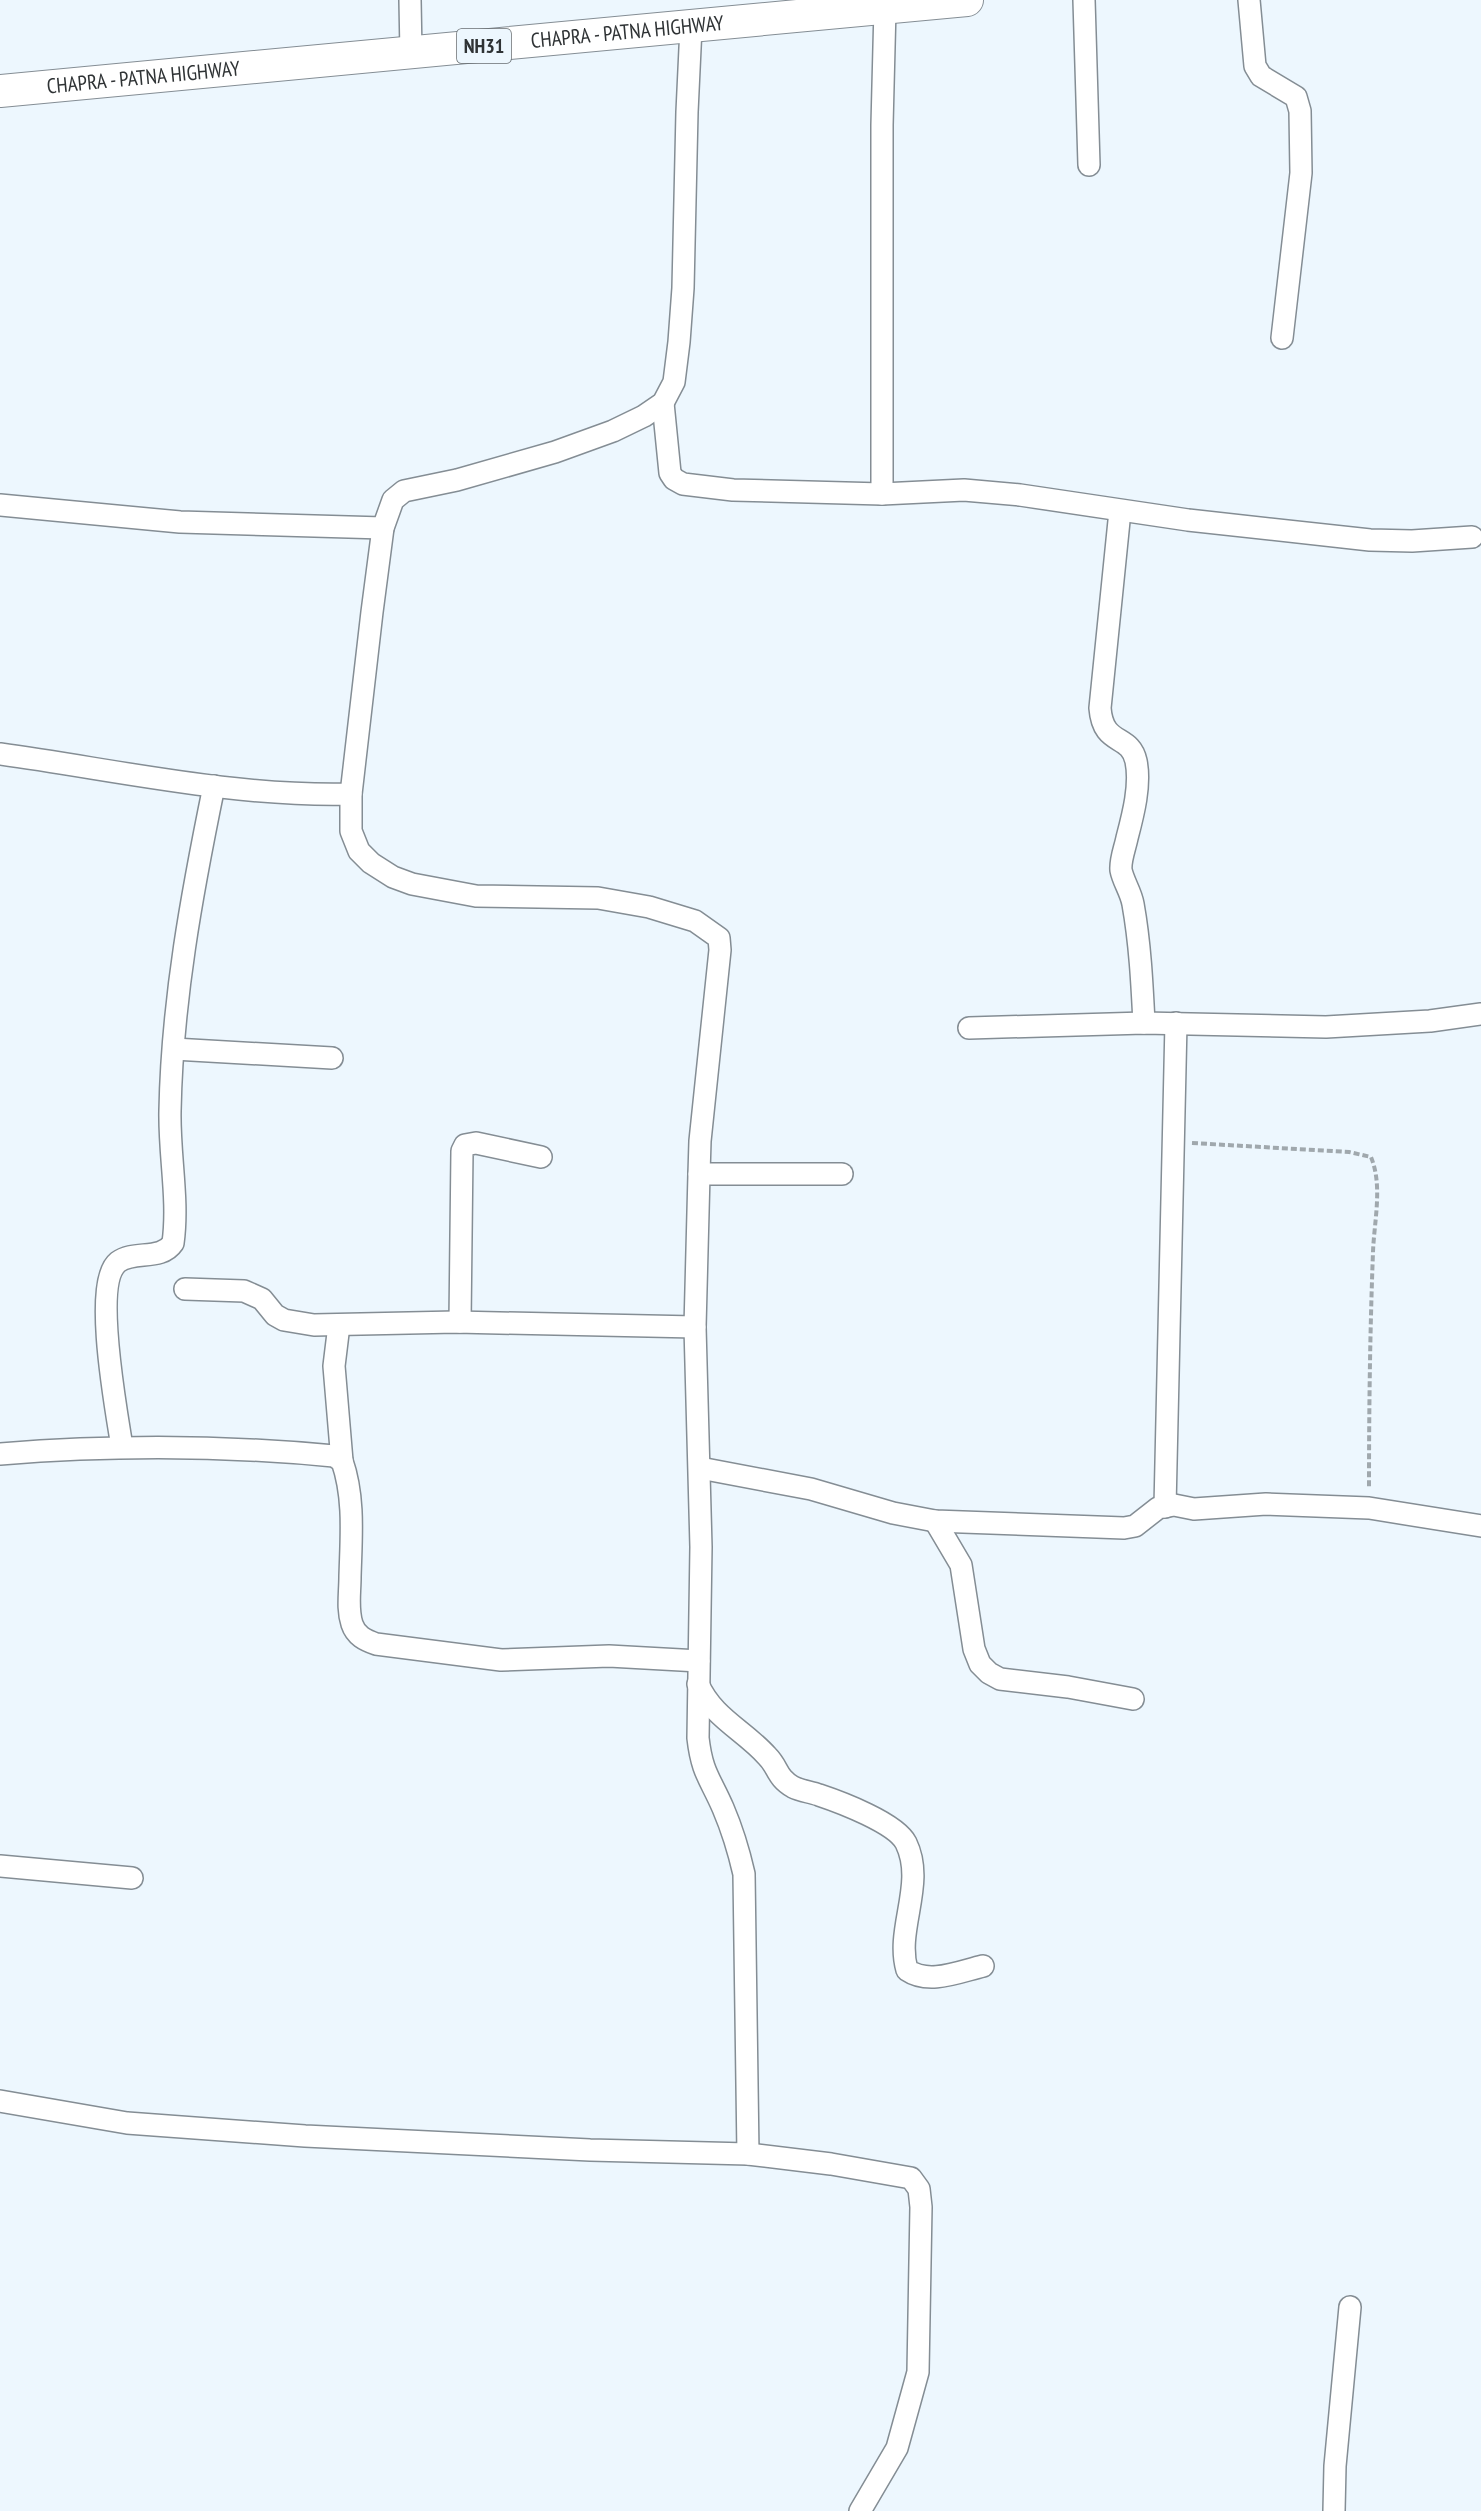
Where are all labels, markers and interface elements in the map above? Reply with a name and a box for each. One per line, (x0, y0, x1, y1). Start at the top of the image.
street label: CHAPRA - PATNA HIGHWAY (529, 9, 725, 54)
road number: NH31 (457, 29, 511, 63)
street label: CHAPRA - PATNA HIGHWAY (46, 54, 242, 100)

